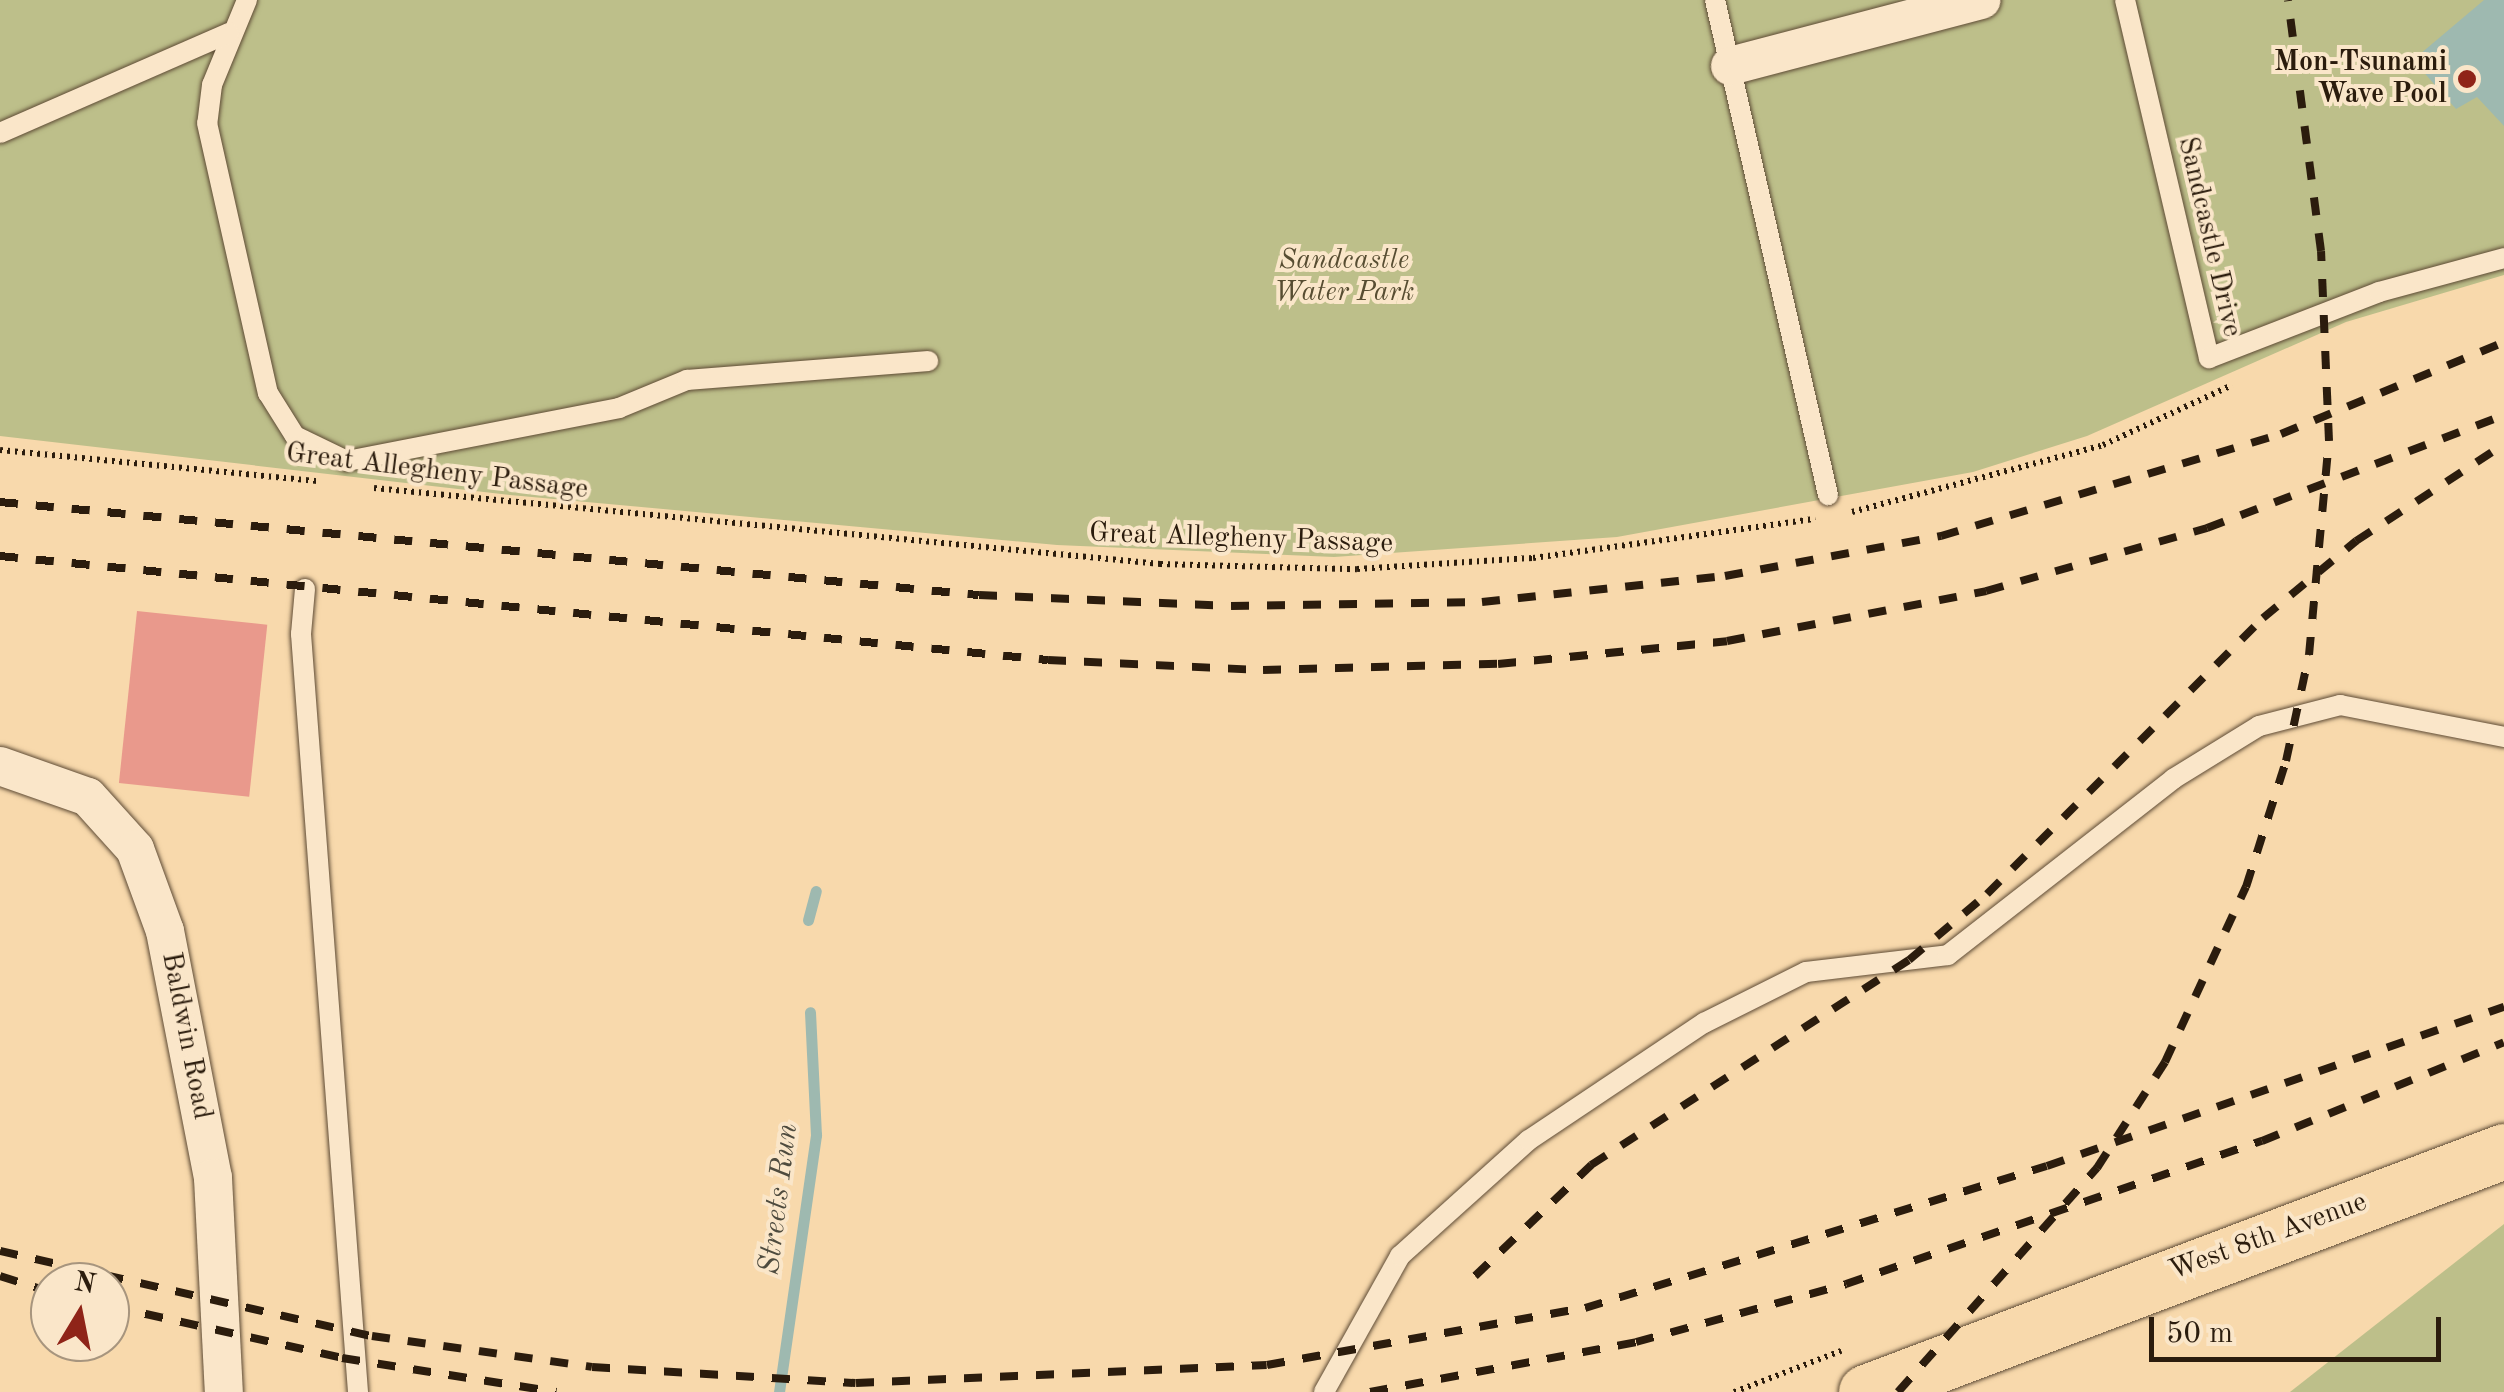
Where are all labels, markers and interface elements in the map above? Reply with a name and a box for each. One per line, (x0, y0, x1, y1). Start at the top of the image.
place label: Mon-Tsunami Wave Pool (2274, 46, 2447, 112)
marker: Mon-Tsunami Wave Pool (2456, 68, 2478, 90)
street label: Sandcastle Drive (2170, 134, 2248, 340)
park label: Sandcastle Water Park (1273, 244, 1415, 310)
street label: Great Allegheny Passage (284, 437, 590, 507)
street label: Great Allegheny Passage (1088, 517, 1394, 561)
street label: Baldwin Road (153, 949, 219, 1123)
water label: Streets Run (752, 1121, 806, 1277)
street label: West 8th Avenue (2165, 1186, 2371, 1288)
north arrow (30, 1262, 130, 1362)
text: N (72, 1269, 98, 1300)
scale bar (2154, 1297, 2446, 1359)
text: 50 m (2166, 1319, 2233, 1349)

